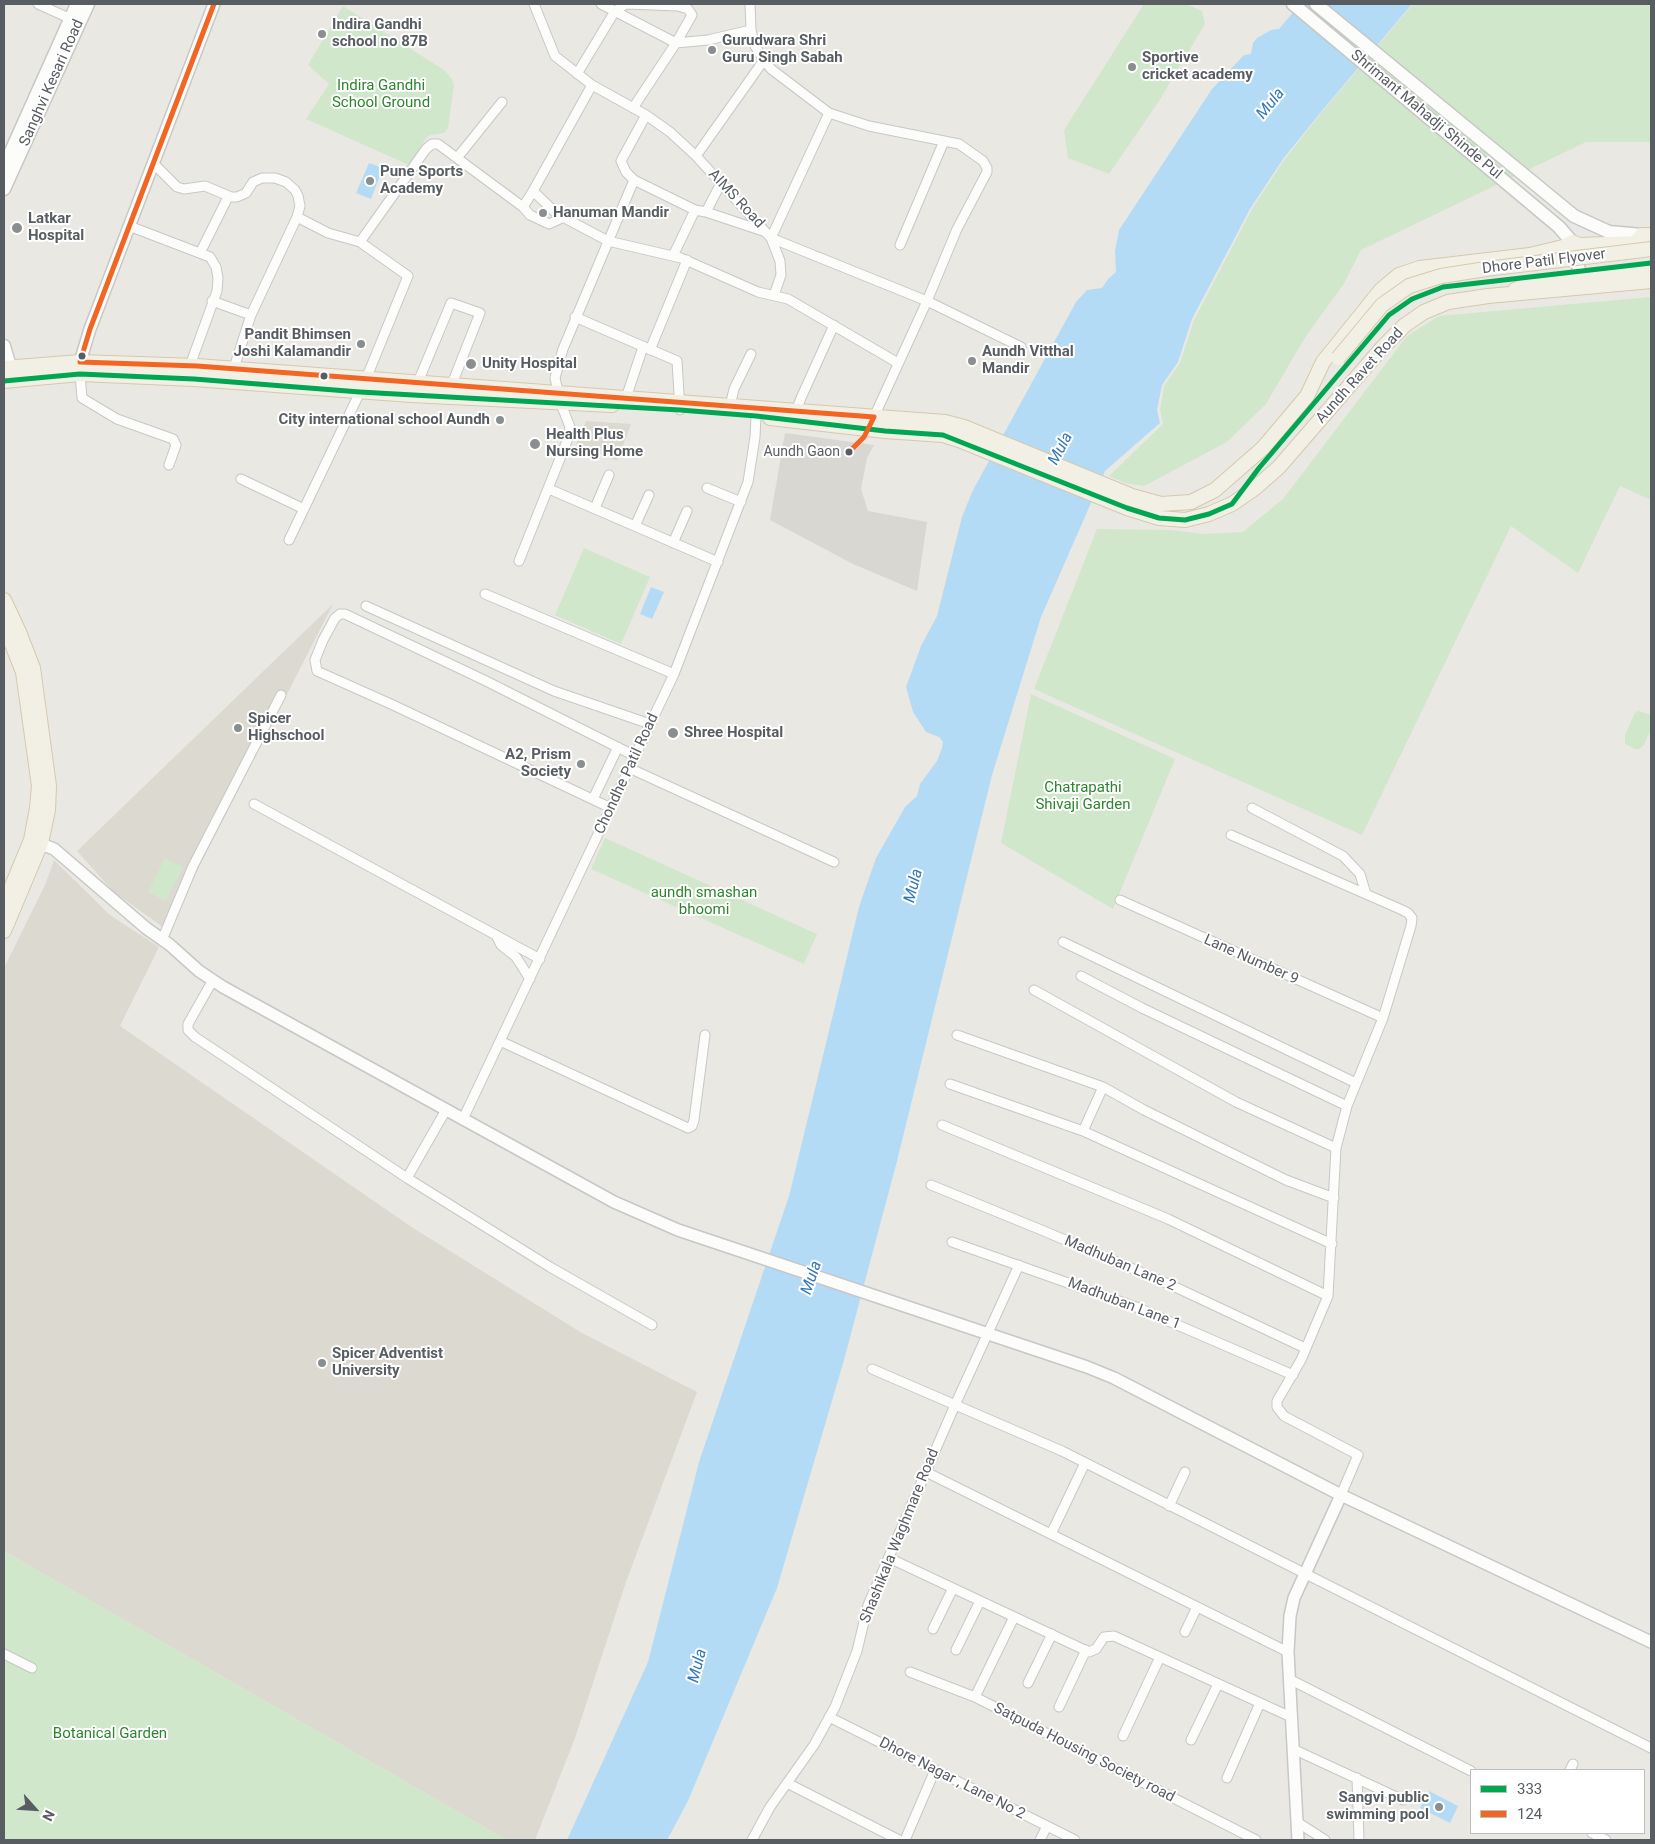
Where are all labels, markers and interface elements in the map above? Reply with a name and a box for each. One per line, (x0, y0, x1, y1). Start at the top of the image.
place label: Indira Gandhi school no 87B (332, 16, 428, 51)
street label: Sanghvi Kesari Road (16, 17, 88, 149)
marker: Indira Gandhi school no 87B (316, 28, 328, 40)
place label: Gurudwara Shri Guru Singh Sabah (722, 32, 843, 67)
marker: Gurudwara Shri Guru Singh Sabah (706, 44, 718, 56)
street label: Shrimant Mahadji Shinde Pul (1347, 46, 1505, 184)
place label: Sportive cricket academy (1142, 49, 1253, 84)
marker: Sportive cricket academy (1126, 61, 1138, 73)
park label: Indira Gandhi School Ground (332, 77, 430, 112)
water label: Mula (1253, 85, 1289, 123)
place label: Pune Sports Academy (380, 163, 463, 198)
street label: AIMS Road (704, 166, 768, 232)
marker: Pune Sports Academy (364, 175, 376, 187)
place label: Hanuman Mandir (553, 204, 669, 222)
marker: Hanuman Mandir (537, 207, 549, 219)
place label: Latkar Hospital (28, 210, 84, 245)
marker: Latkar Hospital (10, 221, 24, 235)
street label: Dhore Patil Flyover (1481, 245, 1607, 279)
street label: Aundh Ravet Road (1312, 325, 1408, 427)
place label: Pandit Bhimsen Joshi Kalamandir (233, 326, 351, 361)
marker: Pandit Bhimsen Joshi Kalamandir (355, 338, 367, 350)
place label: Aundh Vitthal Mandir (982, 343, 1074, 378)
unlabelled marker (77, 351, 87, 361)
place label: Unity Hospital (482, 355, 577, 373)
marker: Aundh Vitthal Mandir (966, 355, 978, 367)
marker: Unity Hospital (464, 357, 478, 371)
unlabelled marker (319, 371, 329, 381)
place label: City international school Aundh (279, 411, 490, 429)
marker: City international school Aundh (494, 414, 506, 426)
place label: Health Plus Nursing Home (546, 426, 643, 461)
water label: Mula (1044, 429, 1078, 469)
marker: Health Plus Nursing Home (528, 437, 542, 451)
place label: Aundh Gaon (764, 444, 840, 460)
marker: Aundh Gaon (844, 447, 854, 457)
place label: Spicer Highschool (248, 710, 324, 745)
street label: Chondhe Patil Road (591, 711, 663, 837)
marker: Spicer Highschool (232, 722, 244, 734)
place label: Shree Hospital (684, 724, 783, 742)
marker: Shree Hospital (666, 726, 680, 740)
place label: A2, Prism Society (505, 746, 571, 781)
marker: A2, Prism Society (575, 758, 587, 770)
park label: Chatrapathi Shivaji Garden (1035, 779, 1131, 814)
water label: Mula (901, 867, 927, 905)
park label: aundh smashan bhoomi (651, 884, 757, 919)
street label: Lane Number 9 (1201, 931, 1301, 989)
street label: Madhuban Lane 2 (1062, 1232, 1178, 1296)
water label: Mula (797, 1259, 827, 1297)
street label: Madhuban Lane 1 (1065, 1274, 1183, 1334)
place label: Spicer Adventist University (332, 1345, 443, 1380)
marker: Spicer Adventist University (316, 1357, 328, 1369)
street label: Shashikala Waghmare Road (857, 1446, 943, 1626)
water label: Mula (685, 1647, 711, 1685)
street label: Satpuda Housing Society road (990, 1699, 1178, 1807)
park label: Botanical Garden (53, 1725, 167, 1743)
street label: Dhore Nagar , Lane No 2 (876, 1734, 1028, 1824)
legend (1470, 1769, 1645, 1834)
text: 333 (1517, 1780, 1542, 1798)
north arrow (10, 1784, 60, 1834)
place label: Sangvi public swimming pool (1326, 1789, 1429, 1824)
marker: Sangvi public swimming pool (1433, 1801, 1445, 1813)
text: 124 (1517, 1805, 1542, 1823)
text: N (39, 1808, 58, 1824)

